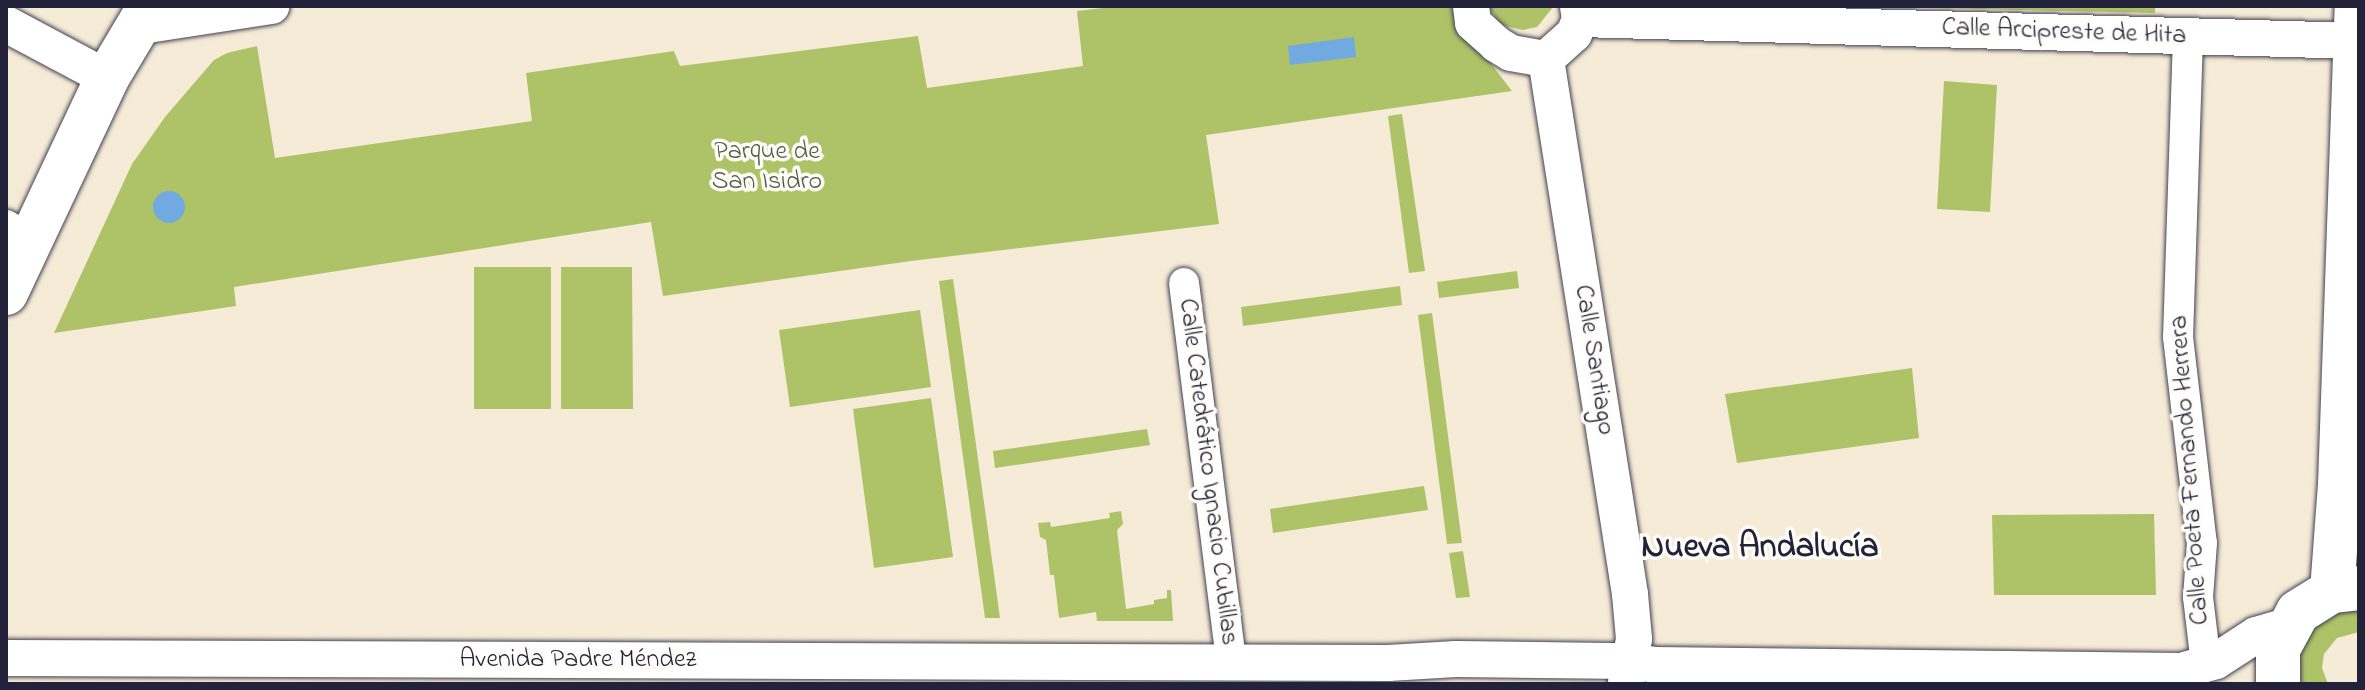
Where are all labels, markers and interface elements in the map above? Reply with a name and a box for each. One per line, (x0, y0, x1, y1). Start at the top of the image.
street label: Calle Arcipreste de Hita (1941, 13, 2187, 53)
park label: Parque de San Isidro (712, 137, 822, 198)
street label: Calle Santiago (1566, 283, 1620, 437)
street label: Calle Catedrático Ignacio Cubillas (1170, 297, 1244, 647)
street label: Calle Poeta Fernando Herrera (2165, 314, 2217, 626)
district label: Nueva Andalucía (1641, 529, 1879, 569)
street label: Avenida Padre Méndez (460, 645, 696, 677)

